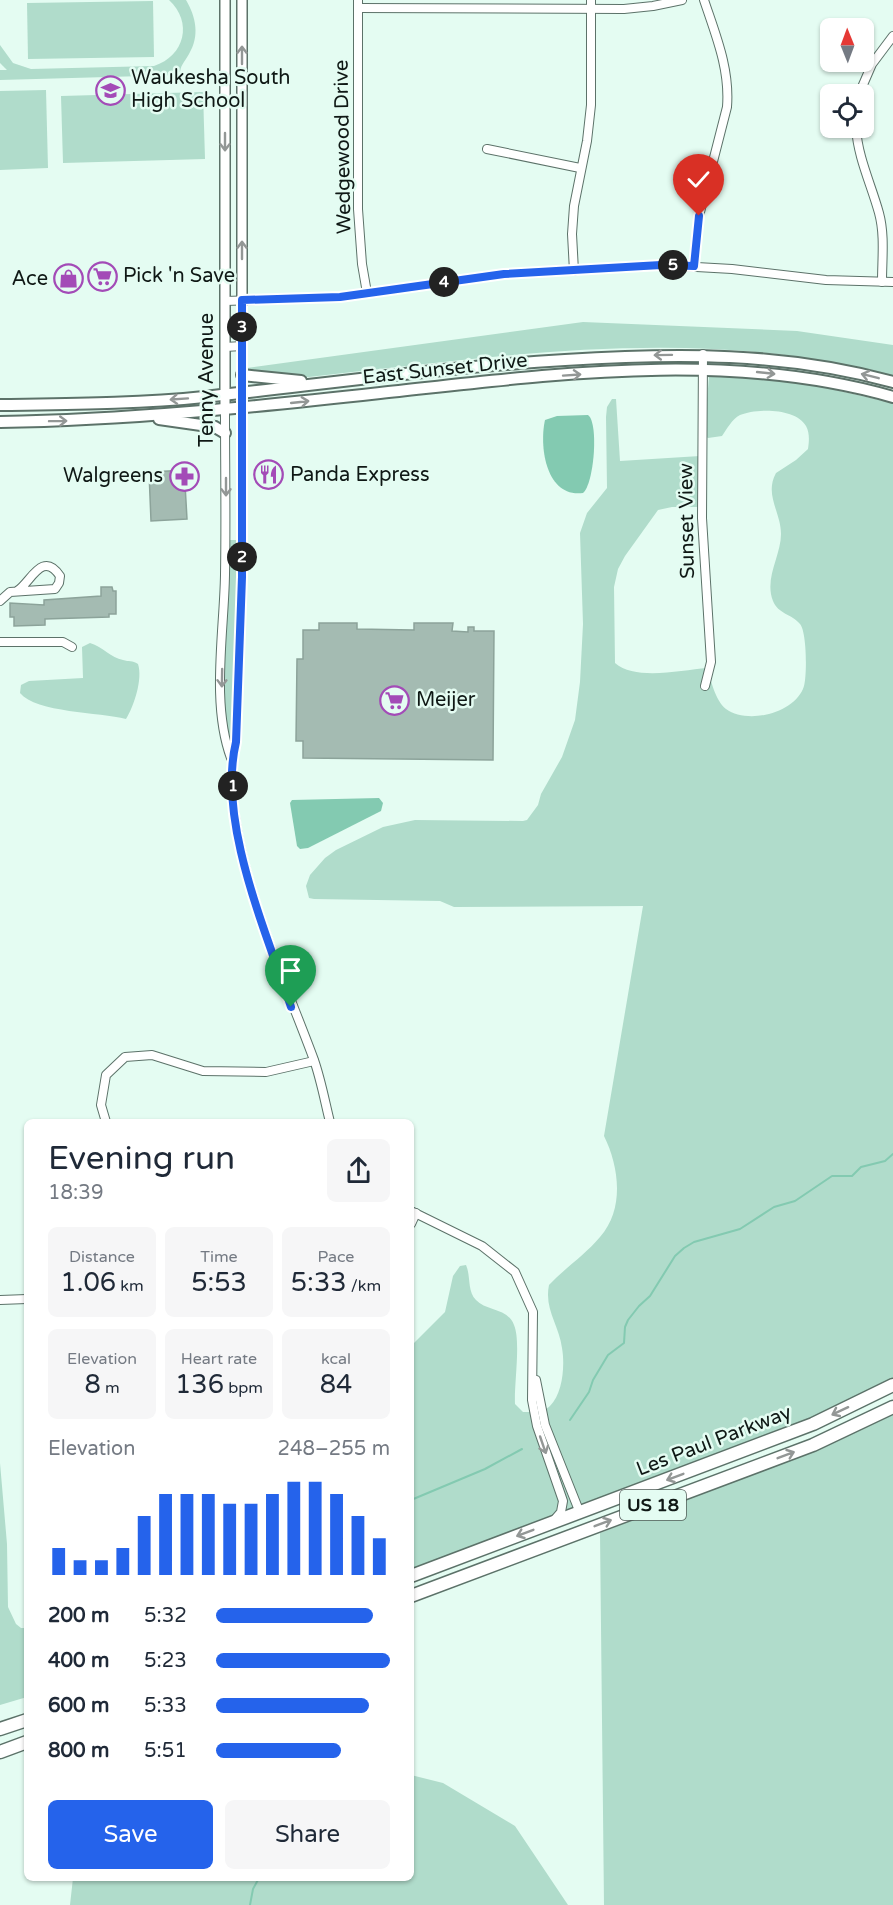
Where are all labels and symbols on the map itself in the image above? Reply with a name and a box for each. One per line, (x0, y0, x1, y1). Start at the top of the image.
north arrow (820, 18, 874, 72)
one-way arrow (236, 45, 248, 65)
street label: Wedgewood Drive (329, 60, 357, 234)
place label: Waukesha South High School (131, 66, 291, 113)
school or university icon: Waukesha South High School (94, 74, 126, 106)
one-way arrow (219, 132, 231, 152)
pin (673, 154, 724, 216)
one-way arrow (236, 240, 248, 260)
pin: 5 (658, 250, 688, 280)
supermarket icon: Pick 'n Save (86, 260, 118, 292)
shop icon: Ace (53, 263, 85, 295)
place label: Pick 'n Save (123, 264, 235, 288)
place label: Ace (11, 267, 48, 291)
pin: 4 (429, 267, 459, 297)
pin: 3 (227, 312, 257, 342)
street label: Tenny Avenue (195, 313, 219, 447)
street label: East Sunset Drive (361, 348, 529, 390)
one-way arrow (654, 350, 674, 361)
one-way arrow (756, 367, 776, 378)
one-way arrow (561, 369, 581, 380)
one-way arrow (861, 369, 880, 381)
one-way arrow (169, 394, 189, 405)
one-way arrow (289, 396, 309, 407)
one-way arrow (48, 415, 68, 427)
restaurant icon: Panda Express (253, 459, 285, 491)
pharmacy icon: Walgreens (168, 460, 200, 492)
place label: Panda Express (290, 463, 429, 487)
street label: Sunset View (674, 463, 700, 579)
place label: Walgreens (63, 464, 163, 488)
one-way arrow (220, 476, 231, 496)
pin: 2 (227, 542, 257, 572)
one-way arrow (216, 667, 227, 687)
supermarket icon: Meijer (379, 684, 411, 716)
place label: Meijer (416, 688, 476, 712)
pin: 1 (218, 771, 248, 801)
pin (265, 945, 316, 1007)
street label: Les Paul Parkway (633, 1400, 795, 1482)
one-way arrow (832, 1405, 850, 1417)
one-way arrow (538, 1435, 549, 1454)
one-way arrow (776, 1448, 795, 1459)
one-way arrow (666, 1472, 685, 1483)
road number: US 18 (620, 1490, 686, 1520)
one-way arrow (594, 1517, 612, 1528)
one-way arrow (516, 1529, 535, 1540)

